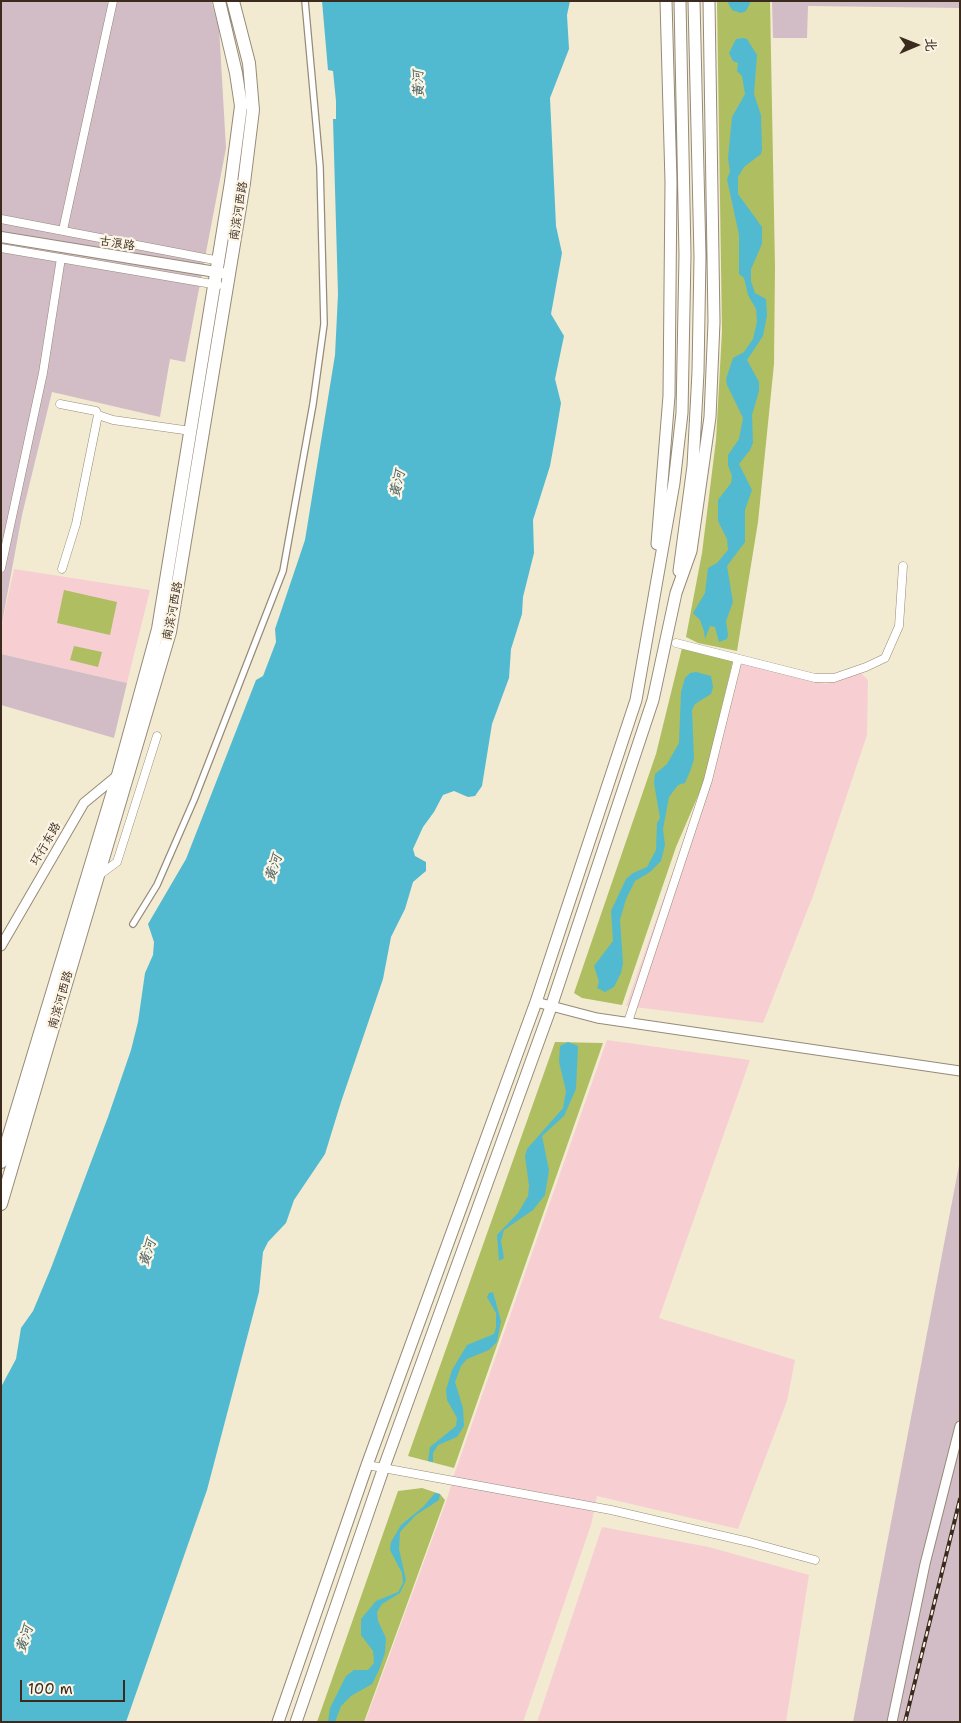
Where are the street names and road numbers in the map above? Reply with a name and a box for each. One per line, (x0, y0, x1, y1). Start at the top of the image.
street label: 南滨河西路 (227, 180, 251, 242)
street label: 古浪路 (98, 234, 136, 254)
street label: 南滨河西路 (160, 580, 186, 642)
street label: 环行东路 (28, 820, 64, 868)
street label: 南滨河西路 (46, 969, 76, 1031)

